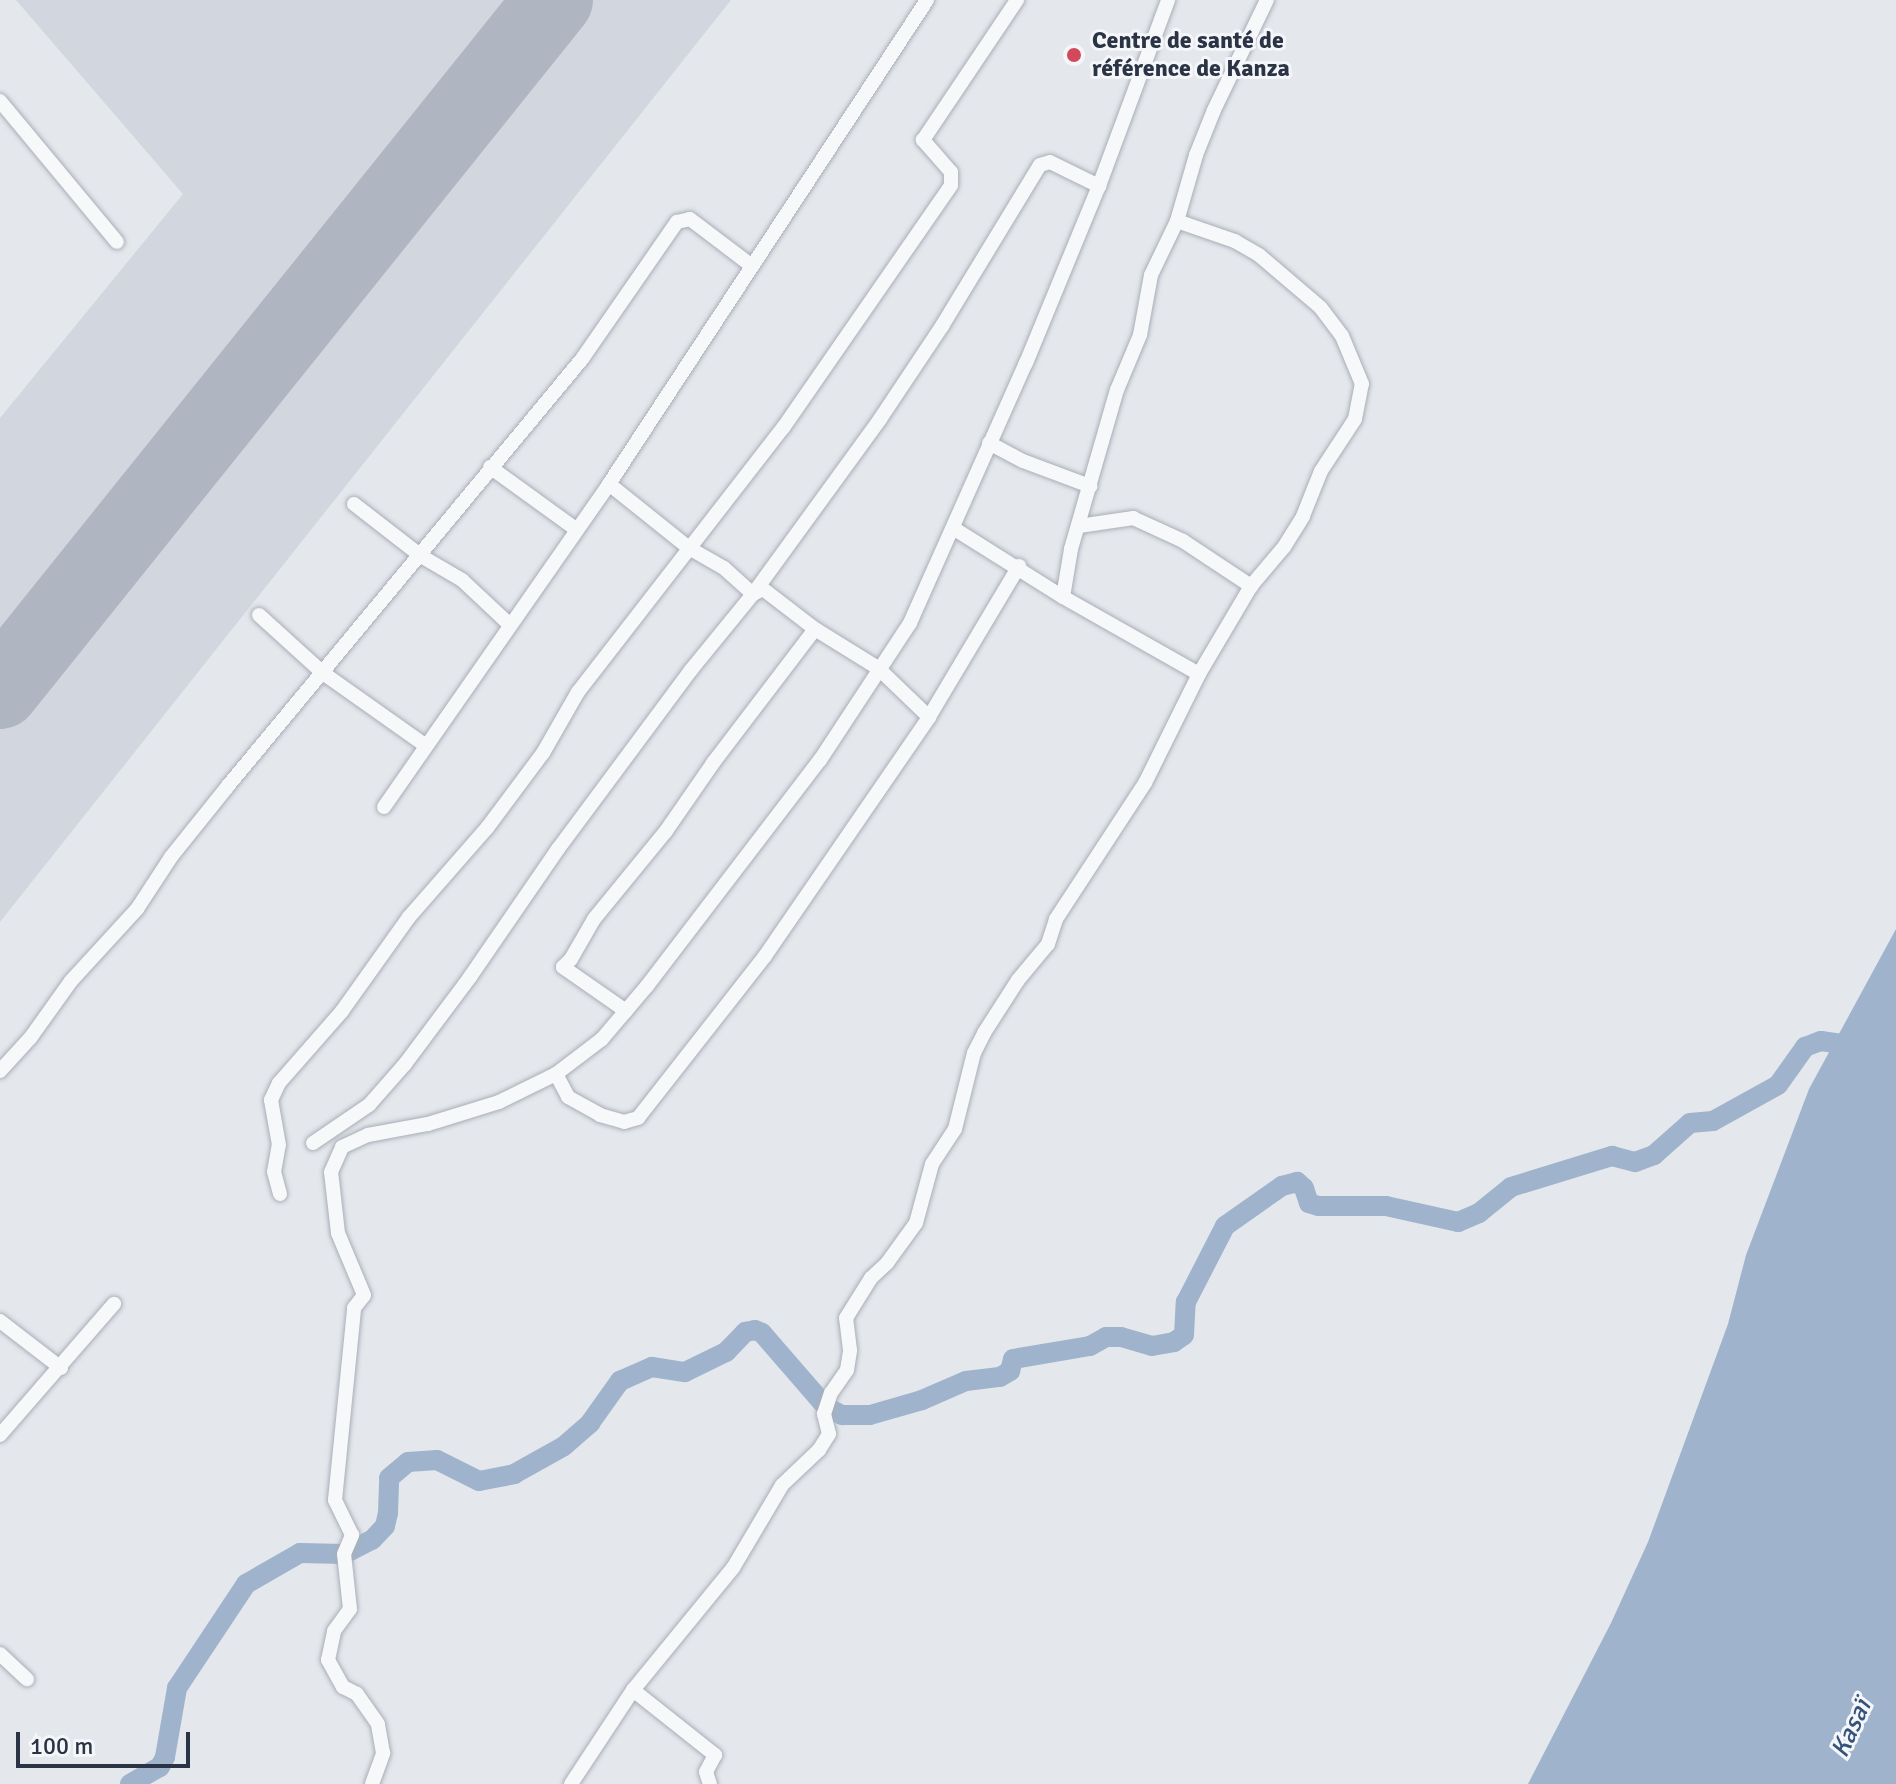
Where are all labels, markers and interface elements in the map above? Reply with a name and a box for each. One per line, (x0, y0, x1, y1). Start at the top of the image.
place label: Centre de santé de référence de Kanza (1092, 27, 1290, 83)
marker: Centre de santé de référence de Kanza (1063, 44, 1085, 66)
water label: Kasaï (1825, 1695, 1879, 1763)
scale bar (20, 1716, 194, 1766)
text: 100 m (30, 1731, 93, 1761)

